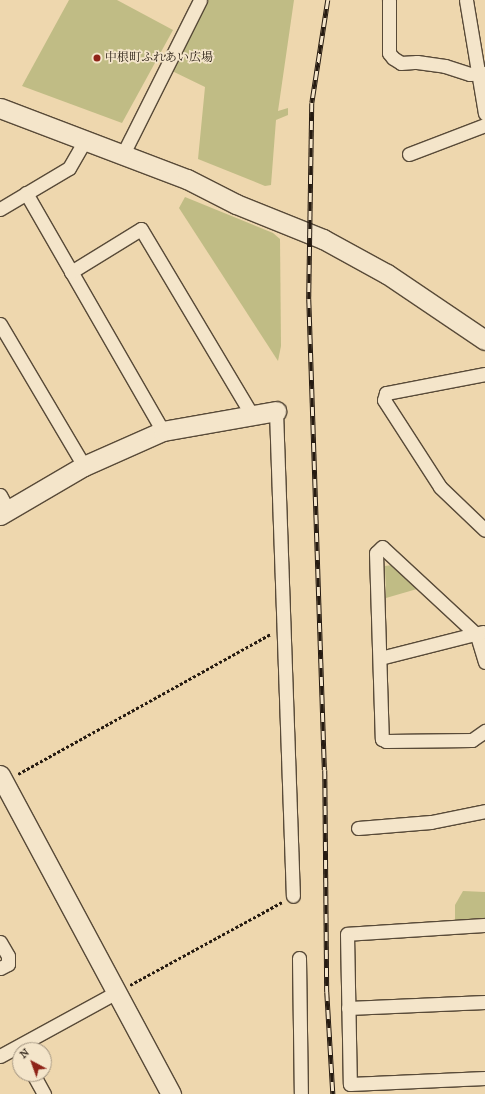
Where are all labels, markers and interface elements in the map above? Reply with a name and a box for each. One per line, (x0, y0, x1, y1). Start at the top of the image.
place label: 中根町ふれあい広場 (105, 51, 213, 65)
marker: 中根町ふれあい広場 (92, 53, 102, 63)
north arrow (12, 1042, 52, 1082)
text: N (17, 1046, 32, 1061)

